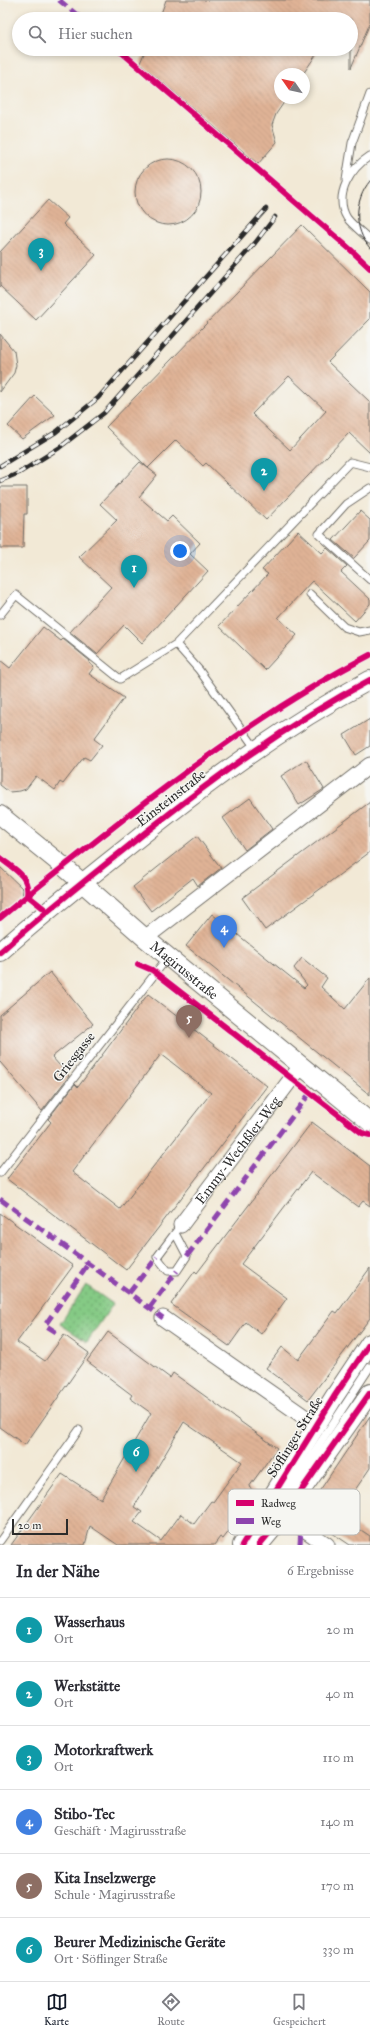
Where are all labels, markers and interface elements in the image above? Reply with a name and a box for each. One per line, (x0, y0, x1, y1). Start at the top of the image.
search box (12, 12, 358, 56)
icon: search (26, 23, 48, 45)
text: Hier suchen (58, 25, 133, 43)
north arrow (274, 68, 310, 104)
pin: 3 (28, 238, 54, 271)
pin: 2 (251, 458, 277, 491)
your location (170, 541, 190, 561)
pin: 1 (121, 555, 147, 588)
street label: Einsteinstraße (133, 766, 209, 830)
pin: 4 (211, 915, 237, 948)
street label: Magirusstraße (147, 937, 222, 1003)
pin: 5 (176, 1005, 202, 1038)
street label: Griesgasse (49, 1029, 99, 1085)
street label: Emmy-Wechßler-Weg (191, 1092, 284, 1207)
street label: Söflinger Straße (263, 1393, 327, 1481)
pin: 6 (123, 1439, 149, 1472)
legend (228, 1489, 360, 1535)
text: Radweg (261, 1497, 297, 1510)
text: Weg (261, 1515, 282, 1528)
scale bar (12, 1517, 68, 1536)
text: 20 m (18, 1519, 41, 1532)
text: In der Nähe (16, 1561, 100, 1582)
text: 6 Ergebnisse (287, 1563, 354, 1579)
text: Wasserhaus (54, 1613, 125, 1631)
text: 1 (26, 1622, 32, 1638)
text: 20 m (326, 1622, 354, 1638)
text: Ort (54, 1631, 73, 1647)
text: Werkstätte (54, 1677, 120, 1695)
text: 2 (26, 1686, 32, 1702)
text: 40 m (325, 1686, 354, 1702)
text: Ort (54, 1695, 73, 1711)
text: Motorkraftwerk (54, 1741, 153, 1759)
text: 3 (26, 1750, 32, 1766)
text: 110 m (322, 1750, 354, 1766)
text: Ort (54, 1759, 73, 1775)
text: Stibo-Tec (54, 1805, 115, 1823)
text: 4 (25, 1814, 33, 1830)
text: 140 m (320, 1814, 354, 1830)
text: Geschäft · Magirusstraße (54, 1823, 186, 1839)
text: Kita Inselzwerge (54, 1869, 156, 1887)
text: 5 (26, 1878, 32, 1894)
text: 170 m (321, 1878, 354, 1894)
text: Schule · Magirusstraße (54, 1887, 175, 1903)
text: Beurer Medizinische Geräte (54, 1933, 226, 1951)
text: 6 (26, 1942, 32, 1958)
text: 330 m (322, 1942, 354, 1958)
text: Ort · Söflinger Straße (54, 1951, 168, 1967)
tab: Karte (44, 1991, 69, 2028)
tab: Route (157, 1991, 185, 2028)
tab: Gespeichert (273, 1991, 326, 2028)

